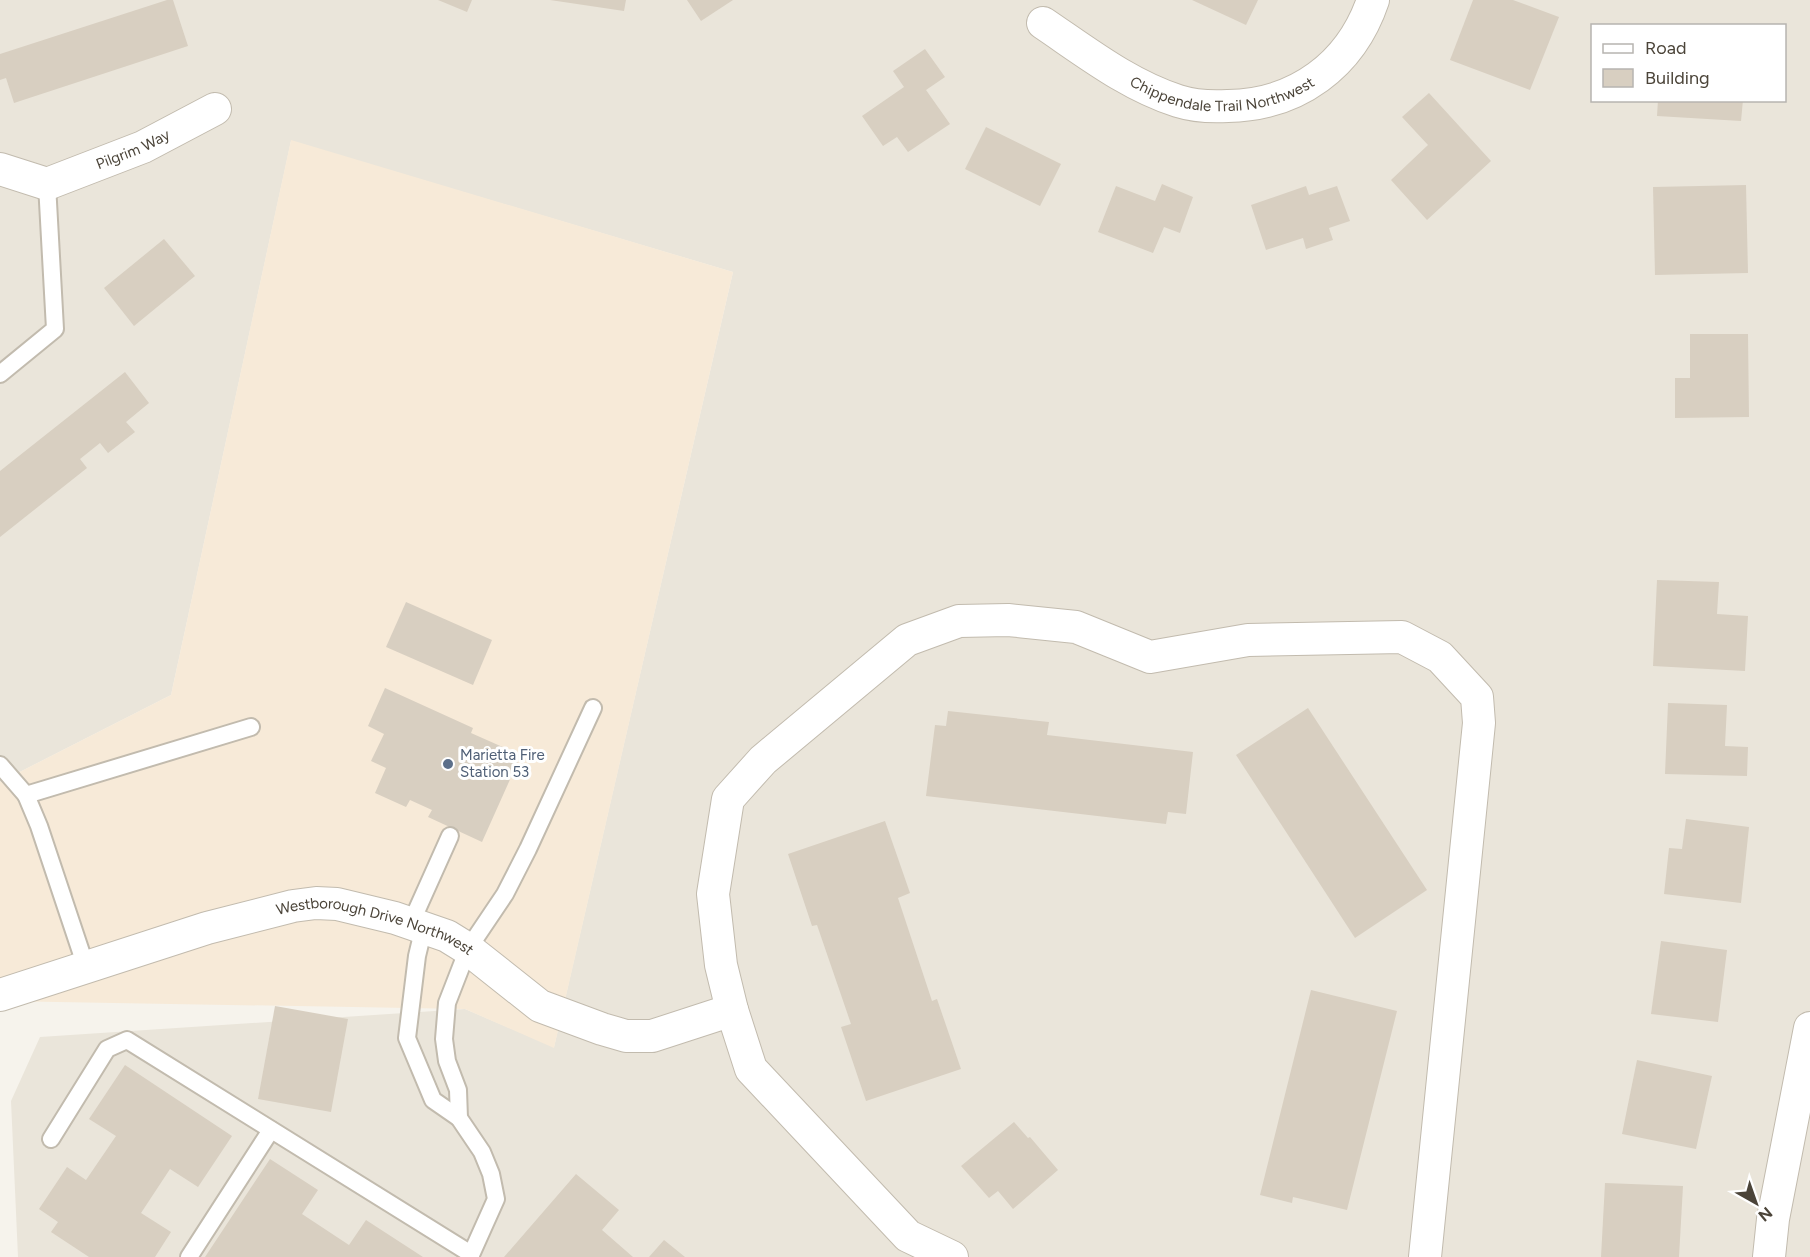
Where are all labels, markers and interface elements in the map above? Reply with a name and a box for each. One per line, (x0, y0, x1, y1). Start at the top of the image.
legend (1591, 24, 1786, 102)
text: Road (1645, 37, 1686, 59)
text: Building (1645, 67, 1710, 89)
street label: Chippendale Trail Northwest (1125, 68, 1317, 86)
text: Chippendale Trail Northwest (1127, 73, 1318, 115)
street label: Pilgrim Way (94, 125, 173, 173)
place label: Marietta Fire Station 53 (460, 746, 545, 781)
marker: Marietta Fire Station 53 (441, 757, 455, 771)
street label: Westborough Drive Northwest (274, 894, 478, 959)
north arrow (1726, 1173, 1786, 1233)
text: N (1754, 1203, 1776, 1225)

